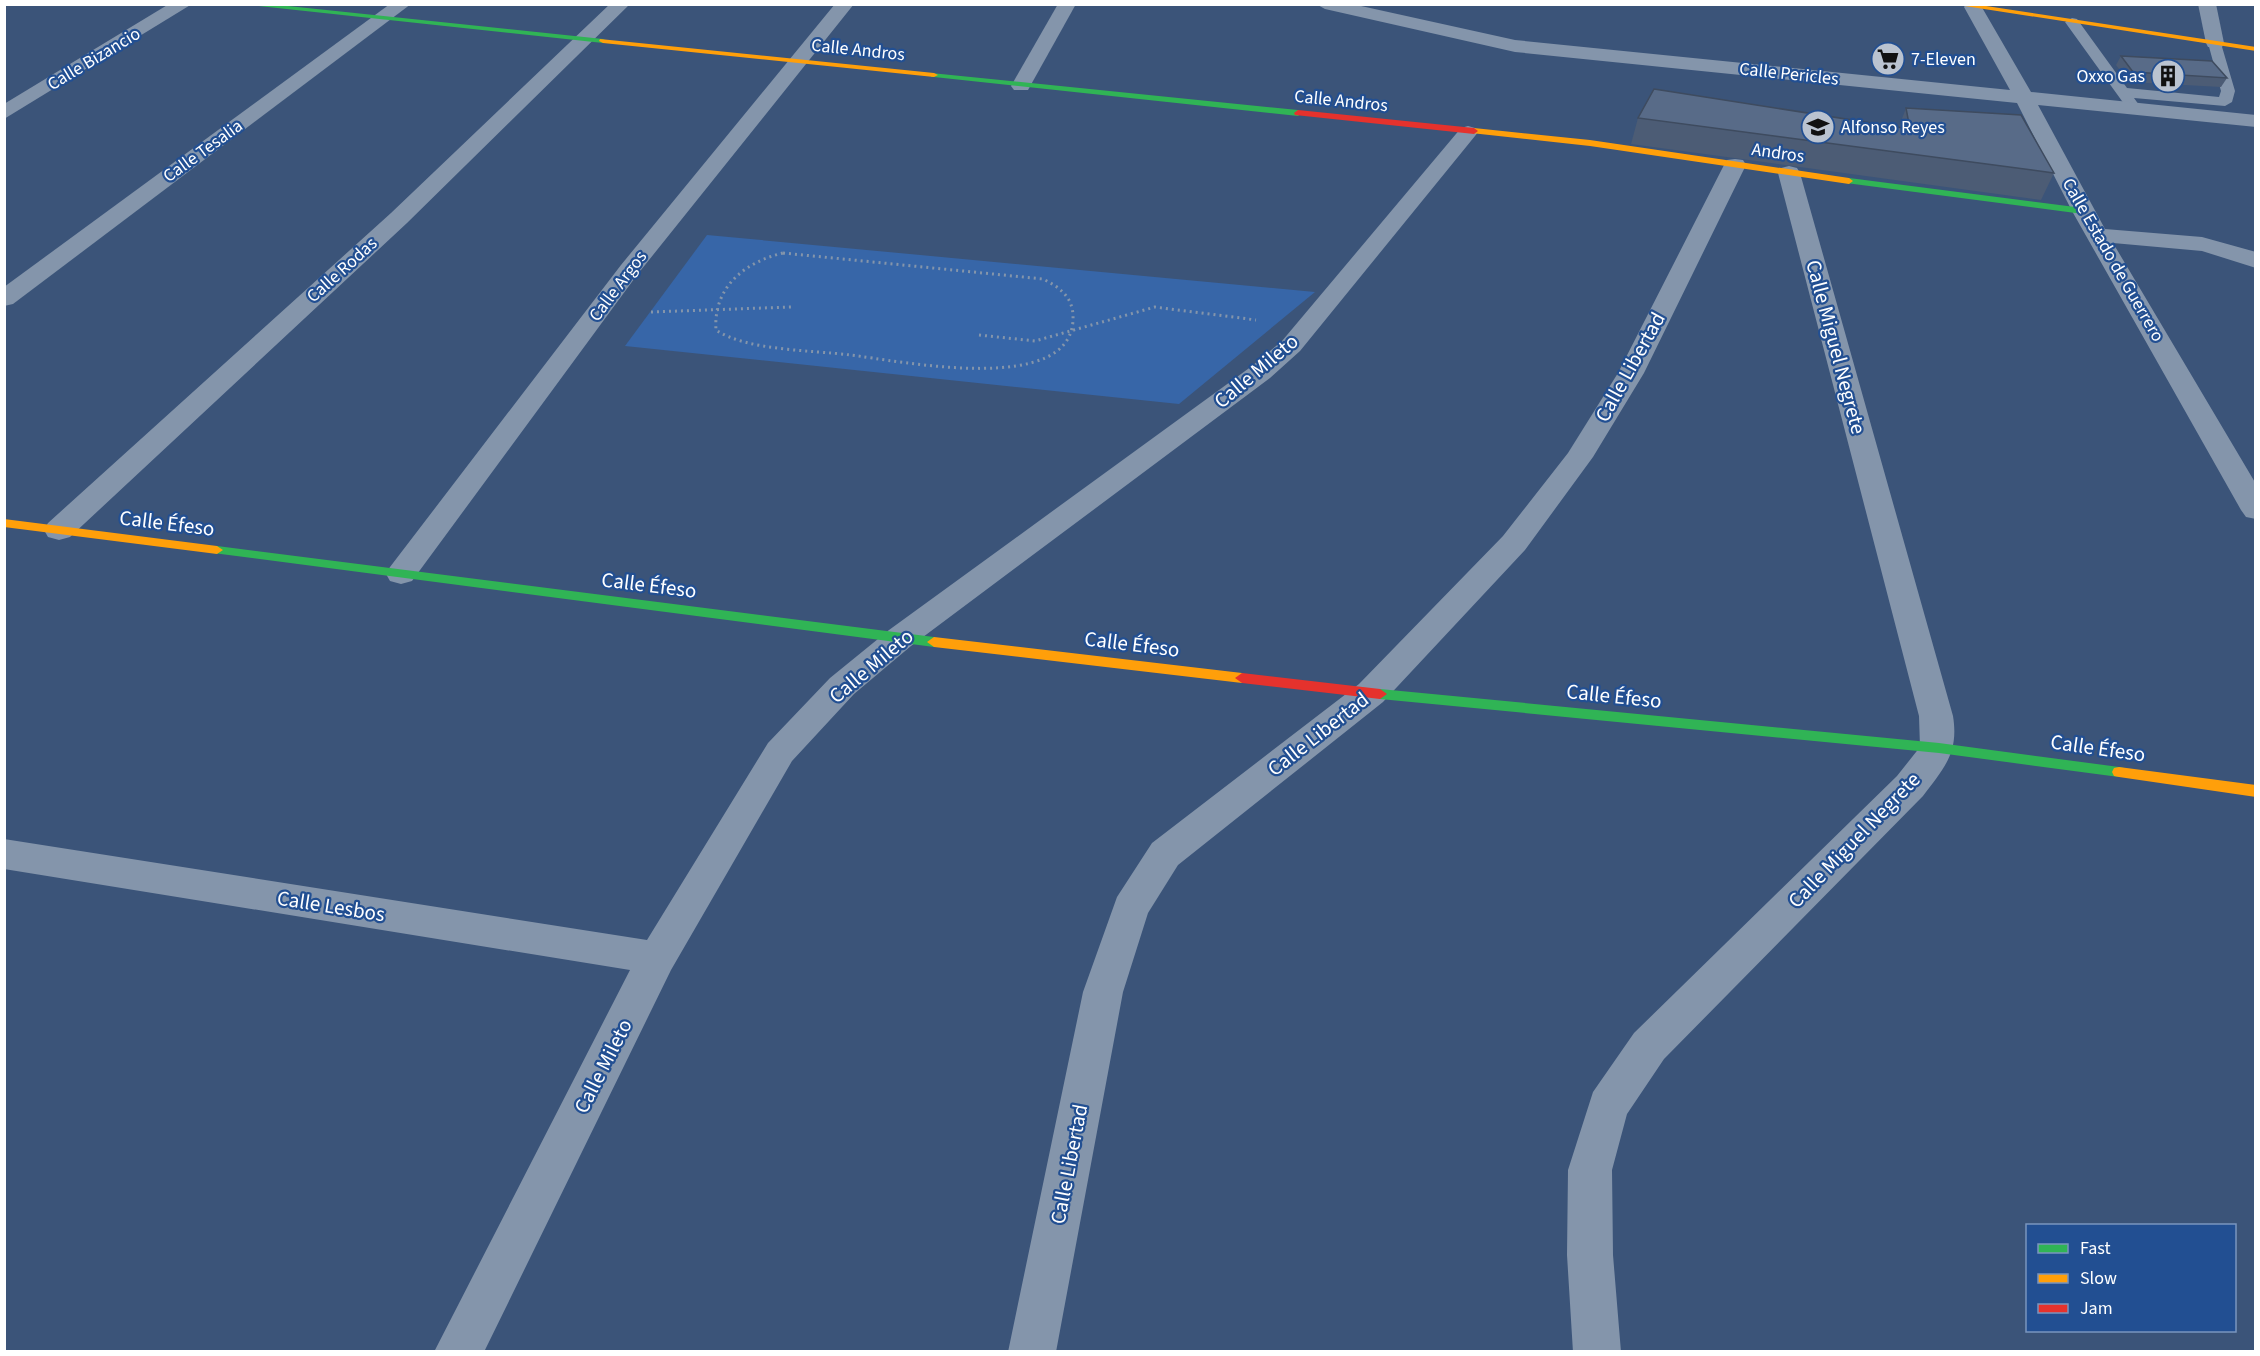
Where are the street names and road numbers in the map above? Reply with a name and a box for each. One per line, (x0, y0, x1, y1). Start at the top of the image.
street label: Calle Bizancio (43, 21, 145, 97)
street label: Calle Andros (810, 33, 906, 67)
street label: Calle Pericles (1738, 56, 1840, 92)
street label: Calle Andros (1293, 84, 1389, 118)
street label: Calle Tesalia (158, 114, 248, 188)
street label: Andros (1750, 137, 1806, 169)
street label: Calle Estado de Guerrero (2056, 174, 2170, 346)
street label: Calle Rodas (301, 231, 383, 309)
street label: Calle Argos (583, 245, 653, 327)
street label: Calle Miguel Negrete (1798, 257, 1874, 437)
street label: Calle Libertad (1587, 307, 1673, 427)
street label: Calle Mileto (1207, 327, 1305, 415)
street label: Calle Éfeso (118, 502, 216, 544)
street label: Calle Éfeso (600, 564, 698, 606)
street label: Calle Mileto (822, 622, 920, 710)
street label: Calle Éfeso (1083, 623, 1181, 665)
street label: Calle Éfeso (1565, 676, 1663, 716)
street label: Calle Libertad (1261, 685, 1375, 783)
street label: Calle Éfeso (2049, 727, 2147, 769)
street label: Calle Miguel Negrete (1781, 765, 1927, 915)
street label: Calle Lesbos (275, 883, 387, 929)
street label: Calle Mileto (566, 1014, 640, 1118)
street label: Calle Libertad (1043, 1102, 1095, 1226)

